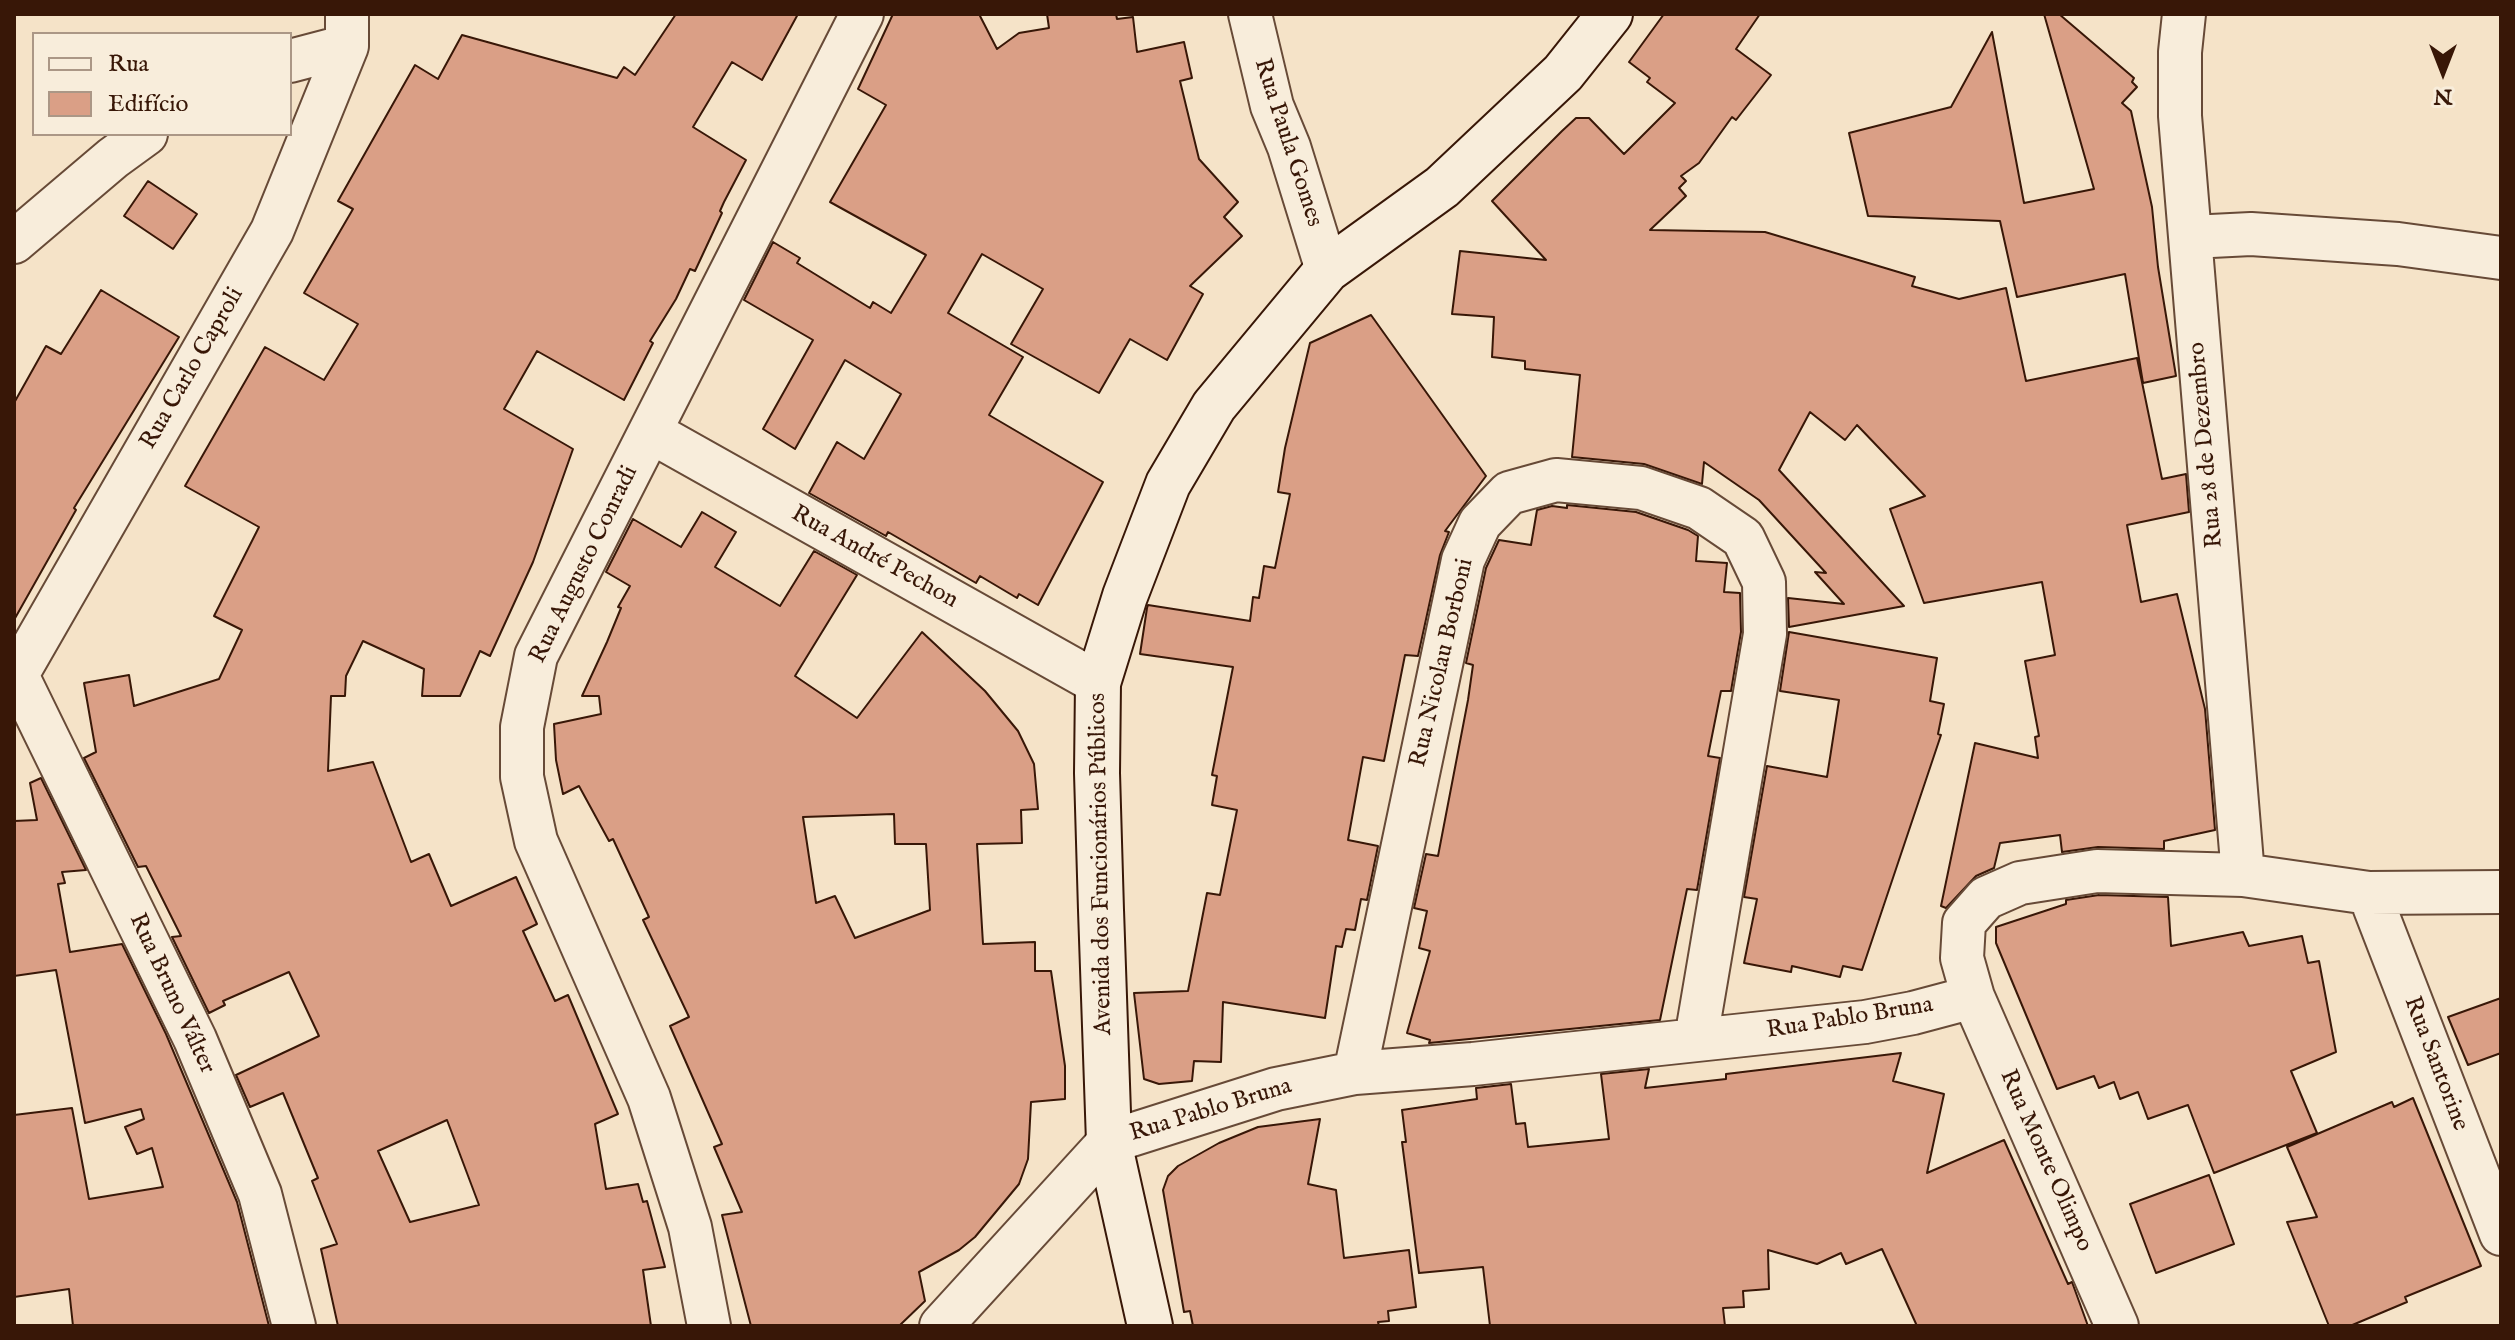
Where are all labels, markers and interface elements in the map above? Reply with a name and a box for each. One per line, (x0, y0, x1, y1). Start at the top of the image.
legend (32, 32, 292, 136)
north arrow (2403, 32, 2483, 112)
text: Rua (108, 49, 149, 80)
street label: Rua Paula Gomes (1246, 55, 1328, 231)
text: N (2433, 82, 2453, 110)
text: Edifício (108, 89, 188, 120)
street label: Rua Carlo Caproli (135, 283, 251, 455)
street label: Rua 28 de Dezembro (2184, 341, 2230, 549)
street label: Rua Augusto Conradi (525, 461, 645, 669)
street label: Rua André Pechon (786, 500, 962, 616)
street label: Rua Nicolau Borboni (1405, 556, 1481, 770)
street label: Avenida dos Funcionários Públicos (1085, 693, 1119, 1035)
street label: Rua Bruno Válter (121, 909, 221, 1079)
street label: Rua Pablo Bruna (1765, 992, 1935, 1046)
street label: Rua Santorine (2396, 993, 2474, 1135)
street label: Rua Monte Olimpo (1992, 1066, 2098, 1256)
street label: Rua Pablo Bruna (1127, 1073, 1295, 1149)

